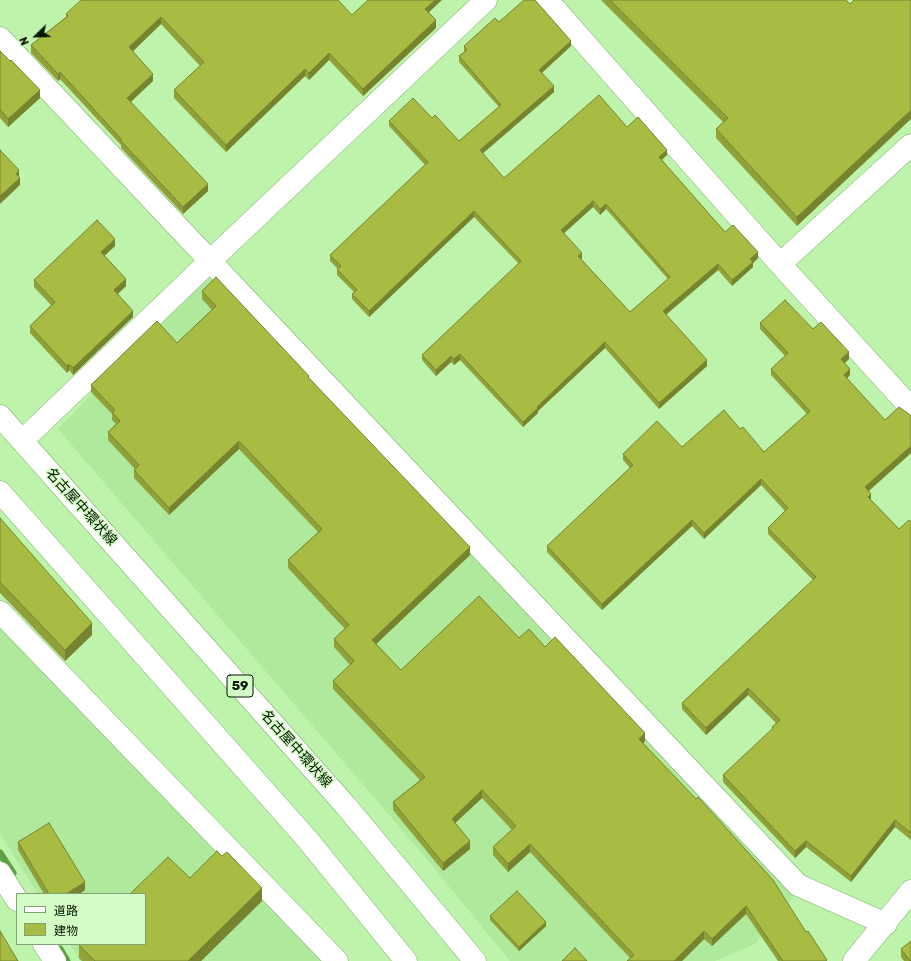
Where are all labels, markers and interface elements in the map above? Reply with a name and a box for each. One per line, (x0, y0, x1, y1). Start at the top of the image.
north arrow (16, 16, 56, 56)
text: N (17, 35, 32, 47)
street label: 名古屋中環状線 (42, 465, 120, 549)
road number: 59 (227, 675, 253, 697)
street label: 名古屋中環状線 (257, 707, 335, 791)
legend (16, 893, 146, 945)
text: 道路 (54, 904, 78, 918)
text: 建物 (54, 924, 78, 938)

